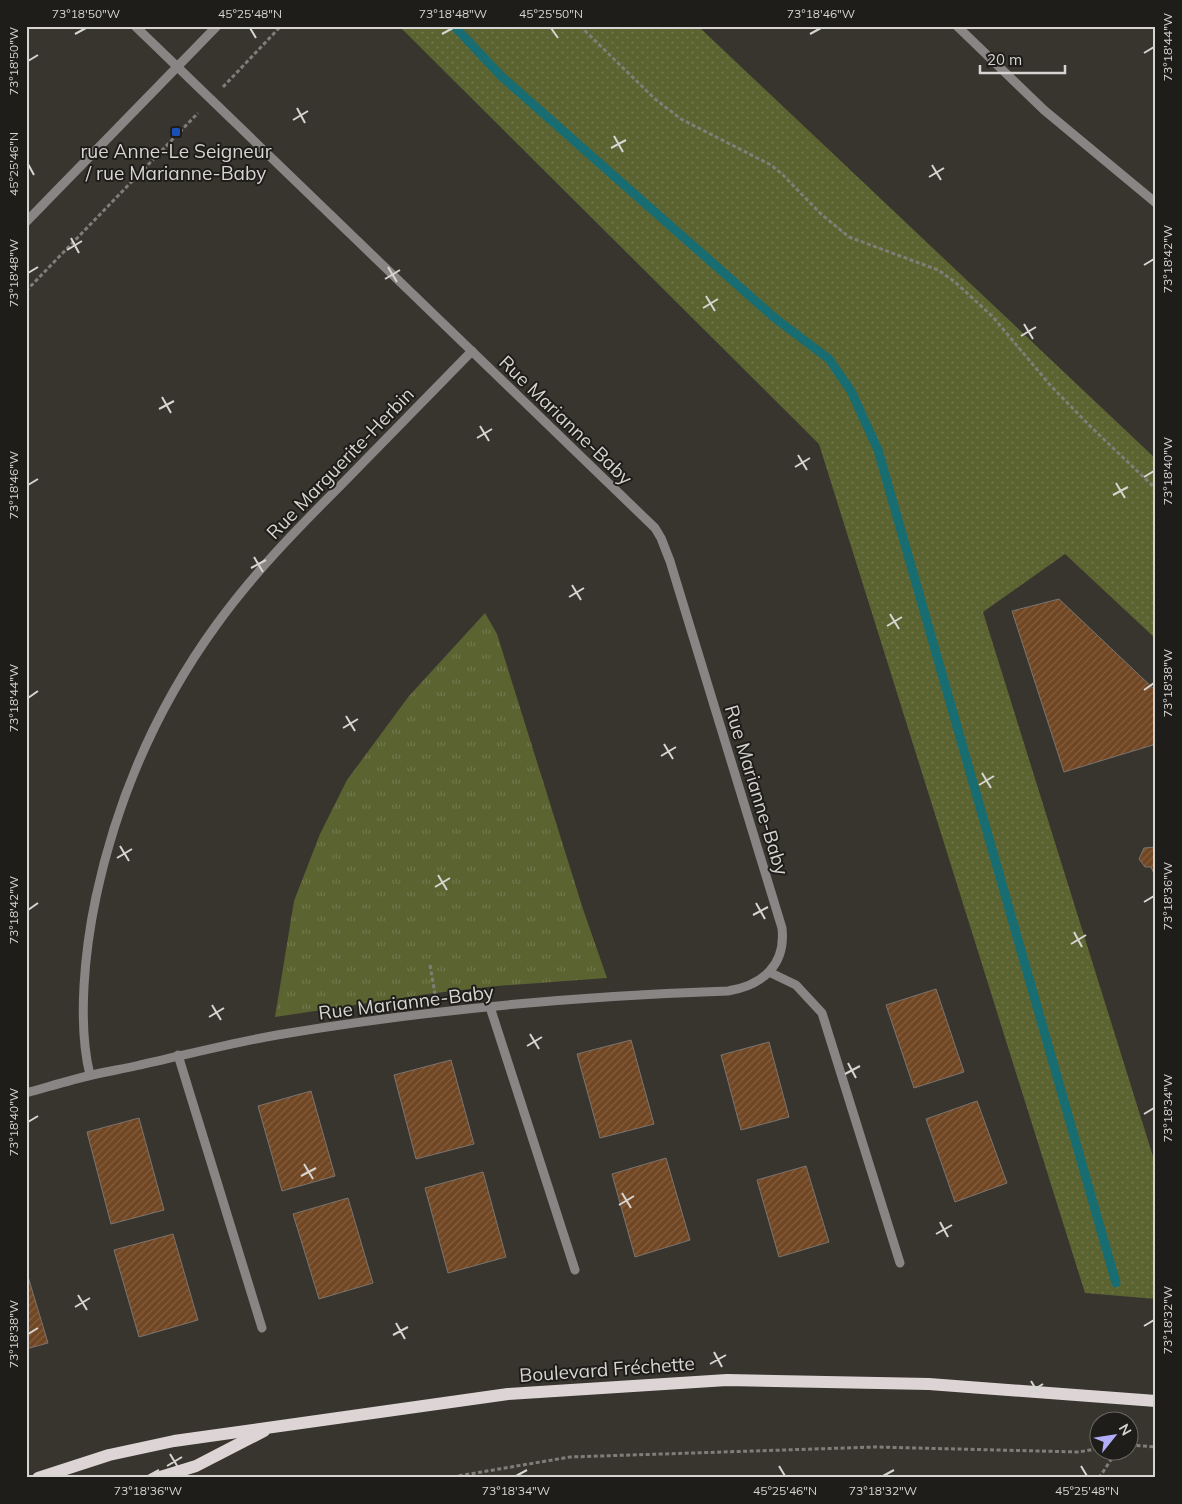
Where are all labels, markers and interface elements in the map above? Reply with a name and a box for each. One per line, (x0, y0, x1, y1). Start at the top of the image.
text: 73°18'50"W (52, 6, 120, 21)
text: 45°25'48"N (218, 6, 282, 21)
text: 73°18'48"W (419, 6, 487, 21)
text: 45°25'50"N (519, 6, 583, 21)
text: 73°18'46"W (787, 6, 855, 21)
text: 73°18'44"W (1160, 13, 1175, 81)
text: 73°18'50"W (6, 27, 21, 95)
scale bar (980, 42, 1064, 74)
text: 20 m (987, 50, 1022, 69)
marker: rue Anne-Le Seigneur / rue Marianne-Baby (170, 126, 182, 138)
text: 45°25'46"N (6, 132, 21, 196)
place label: rue Anne-Le Seigneur / rue Marianne-Baby (80, 139, 272, 185)
text: 73°18'42"W (1160, 225, 1175, 293)
text: 73°18'48"W (6, 239, 21, 307)
street label: Rue Marianne-Baby (494, 350, 638, 490)
street label: Rue Marguerite-Herbin (261, 382, 419, 544)
text: 73°18'40"W (1160, 437, 1175, 505)
text: 73°18'46"W (6, 451, 21, 519)
text: 73°18'38"W (1160, 649, 1175, 717)
text: 73°18'44"W (6, 664, 21, 732)
street label: Rue Marianne-Baby (720, 702, 794, 878)
text: 73°18'36"W (1160, 862, 1175, 930)
text: 73°18'42"W (6, 876, 21, 944)
street label: Rue Marianne-Baby (317, 979, 495, 1025)
text: 73°18'34"W (1160, 1074, 1175, 1142)
text: 73°18'40"W (6, 1088, 21, 1156)
text: 73°18'32"W (1160, 1286, 1175, 1354)
text: 73°18'38"W (6, 1300, 21, 1368)
street label: Boulevard Fréchette (519, 1351, 695, 1387)
north arrow (1090, 1412, 1140, 1462)
text: N (1115, 1420, 1136, 1439)
text: 73°18'36"W (114, 1483, 182, 1498)
text: 73°18'34"W (482, 1483, 550, 1498)
text: 45°25'46"N (753, 1483, 817, 1498)
text: 73°18'32"W (849, 1483, 917, 1498)
text: 45°25'48"N (1055, 1483, 1119, 1498)

